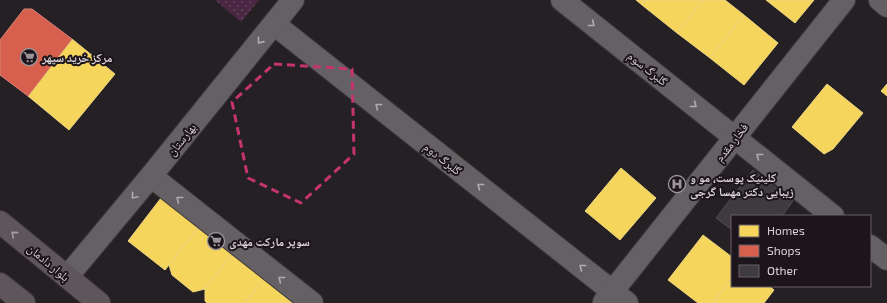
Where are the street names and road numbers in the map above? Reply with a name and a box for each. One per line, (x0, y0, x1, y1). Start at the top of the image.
street label: گلبرگ سوم (624, 48, 671, 90)
street label: بهارستان (164, 120, 199, 159)
street label: فخار مقدم (712, 120, 752, 165)
street label: گلبرگ دوم (420, 139, 465, 179)
street label: بلوار دادمان (24, 240, 73, 285)

